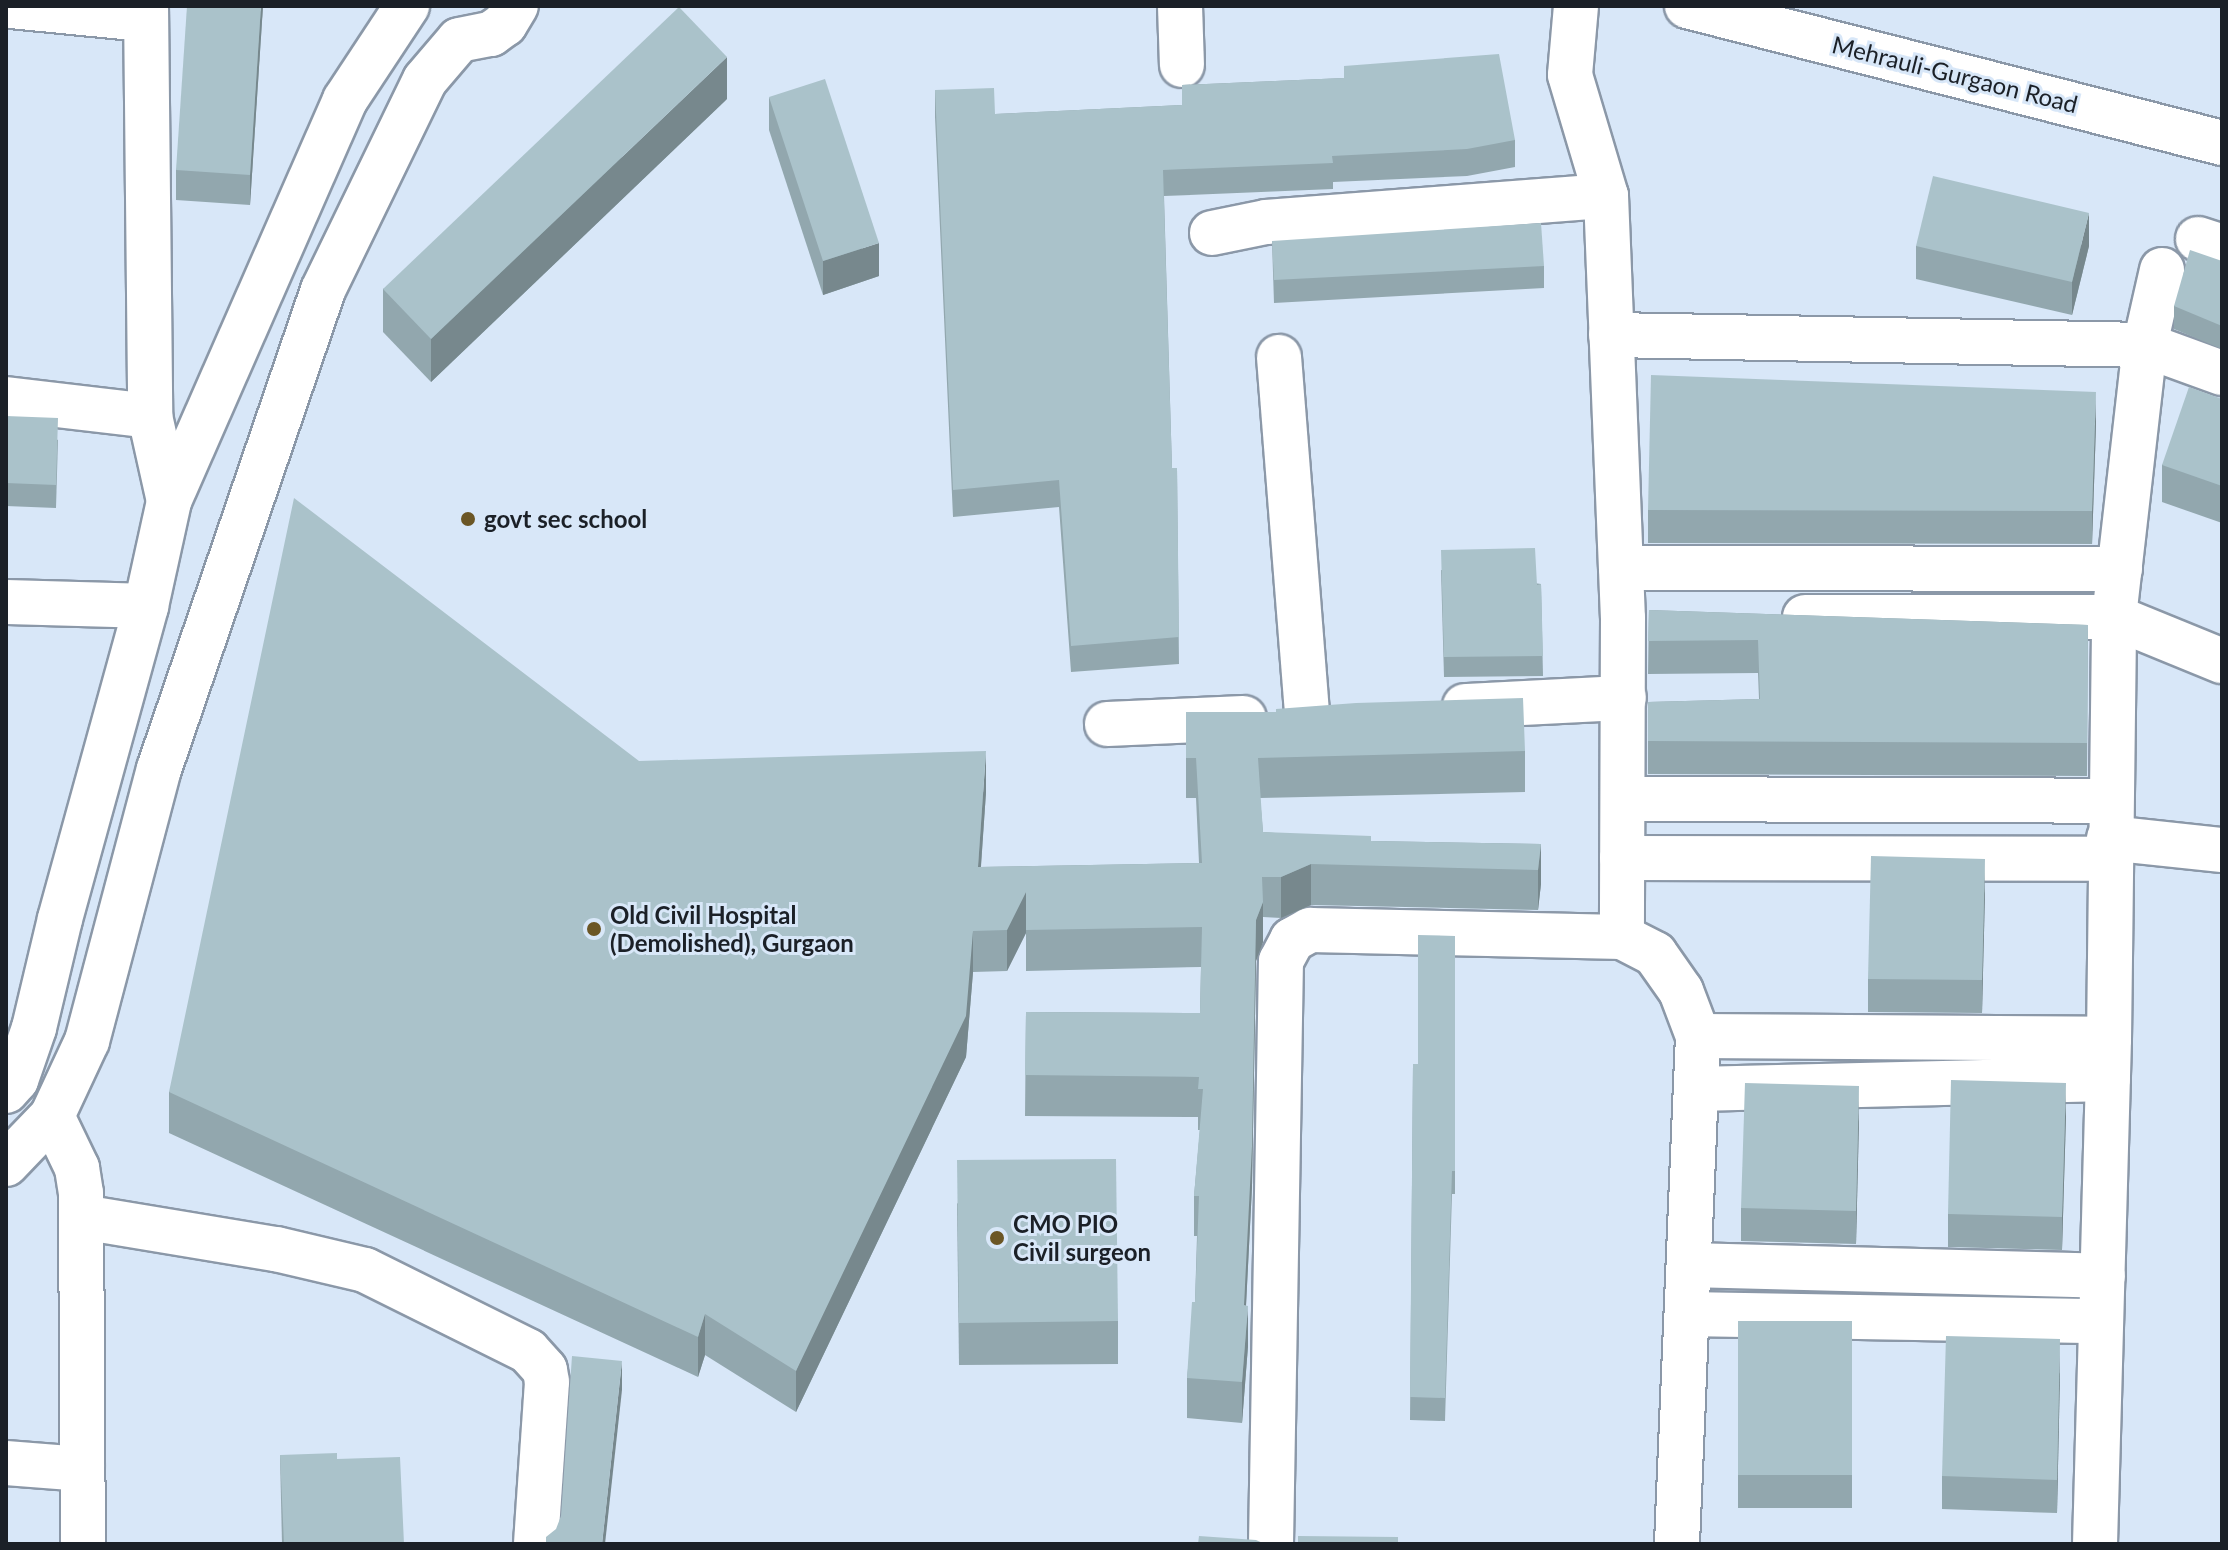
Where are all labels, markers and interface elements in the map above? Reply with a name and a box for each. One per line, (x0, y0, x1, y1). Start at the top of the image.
street label: Mehrauli-Gurgaon Road (1829, 30, 2081, 118)
place label: govt sec school (484, 505, 647, 533)
marker: govt sec school (459, 510, 477, 528)
place label: Old Civil Hospital (Demolished), Gurgaon (610, 901, 854, 957)
marker: Old Civil Hospital (Demolished), Gurgaon (585, 920, 603, 938)
place label: CMO PIO Civil surgeon (1013, 1210, 1151, 1266)
marker: CMO PIO Civil surgeon (988, 1229, 1006, 1247)

